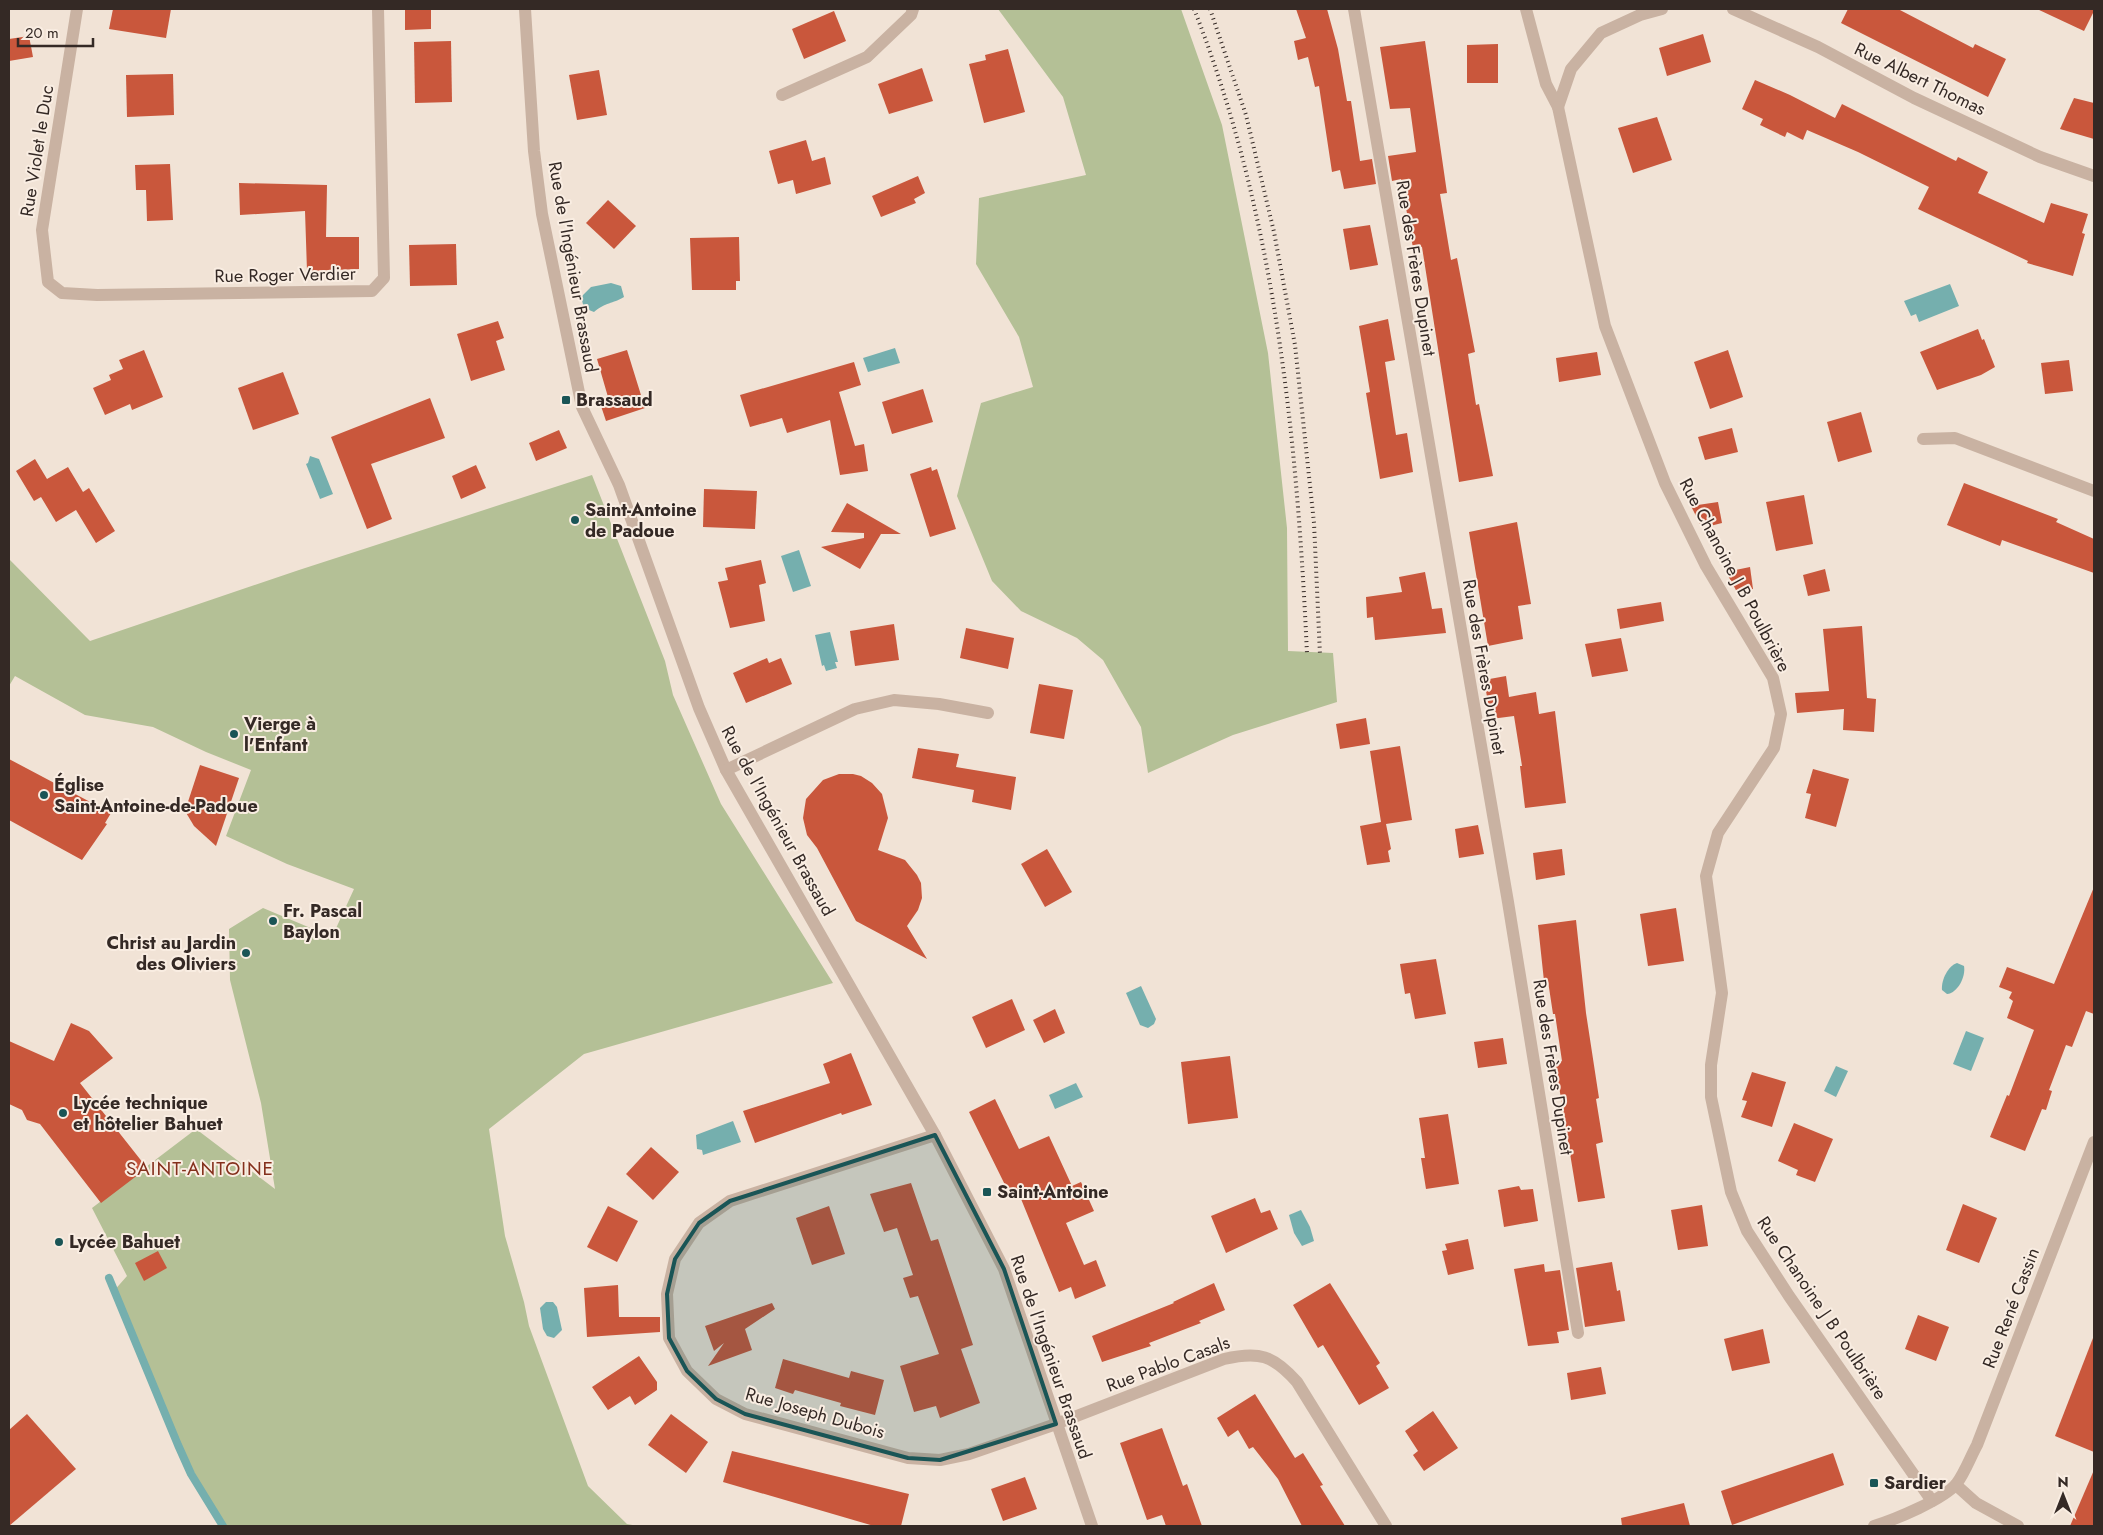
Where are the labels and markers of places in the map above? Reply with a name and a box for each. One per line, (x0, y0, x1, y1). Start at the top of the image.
place label: Brassaud (576, 387, 653, 413)
marker: Brassaud (560, 394, 572, 406)
place label: Saint-Antoine de Padoue (585, 497, 697, 544)
marker: Saint-Antoine de Padoue (569, 514, 581, 526)
place label: Vierge à l'Enfant (243, 711, 316, 758)
marker: Vierge à l'Enfant (228, 728, 240, 740)
place label: Église Saint-Antoine-de-Padoue (54, 772, 258, 819)
marker: Église Saint-Antoine-de-Padoue (38, 789, 50, 801)
place label: Fr. Pascal Baylon (283, 898, 362, 945)
marker: Fr. Pascal Baylon (267, 915, 279, 927)
place label: Christ au Jardin des Oliviers (107, 930, 236, 977)
marker: Christ au Jardin des Oliviers (240, 947, 252, 959)
place label: Lycée technique et hôtelier Bahuet (73, 1090, 223, 1137)
marker: Lycée technique et hôtelier Bahuet (57, 1107, 69, 1119)
place label: Saint-Antoine (997, 1179, 1109, 1205)
marker: Saint-Antoine (981, 1186, 993, 1198)
place label: Lycée Bahuet (69, 1229, 180, 1255)
marker: Lycée Bahuet (53, 1236, 65, 1248)
place label: Sardier (1884, 1470, 1947, 1496)
marker: Sardier (1868, 1477, 1880, 1489)

